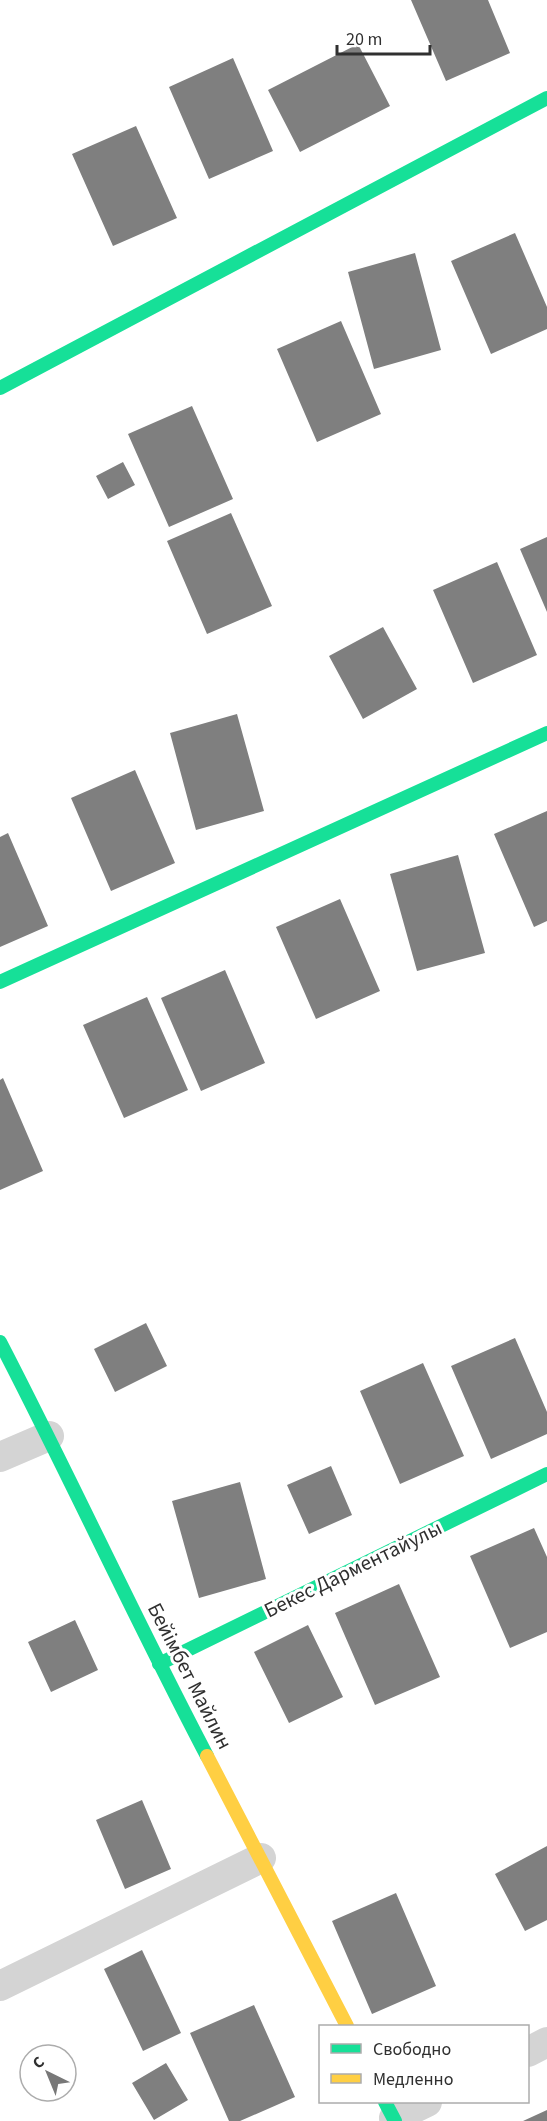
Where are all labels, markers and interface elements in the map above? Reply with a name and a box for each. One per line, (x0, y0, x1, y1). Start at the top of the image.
scale bar (337, 18, 430, 56)
text: 20 m (346, 27, 382, 52)
street label: Бекес Дарментайулы (259, 1513, 447, 1625)
street label: Бейімбет Майлин (140, 1597, 240, 1755)
legend (319, 2025, 529, 2103)
text: Свободно (373, 2037, 451, 2062)
north arrow (18, 2043, 78, 2103)
text: С (28, 2052, 49, 2074)
text: Медленно (373, 2067, 453, 2092)

